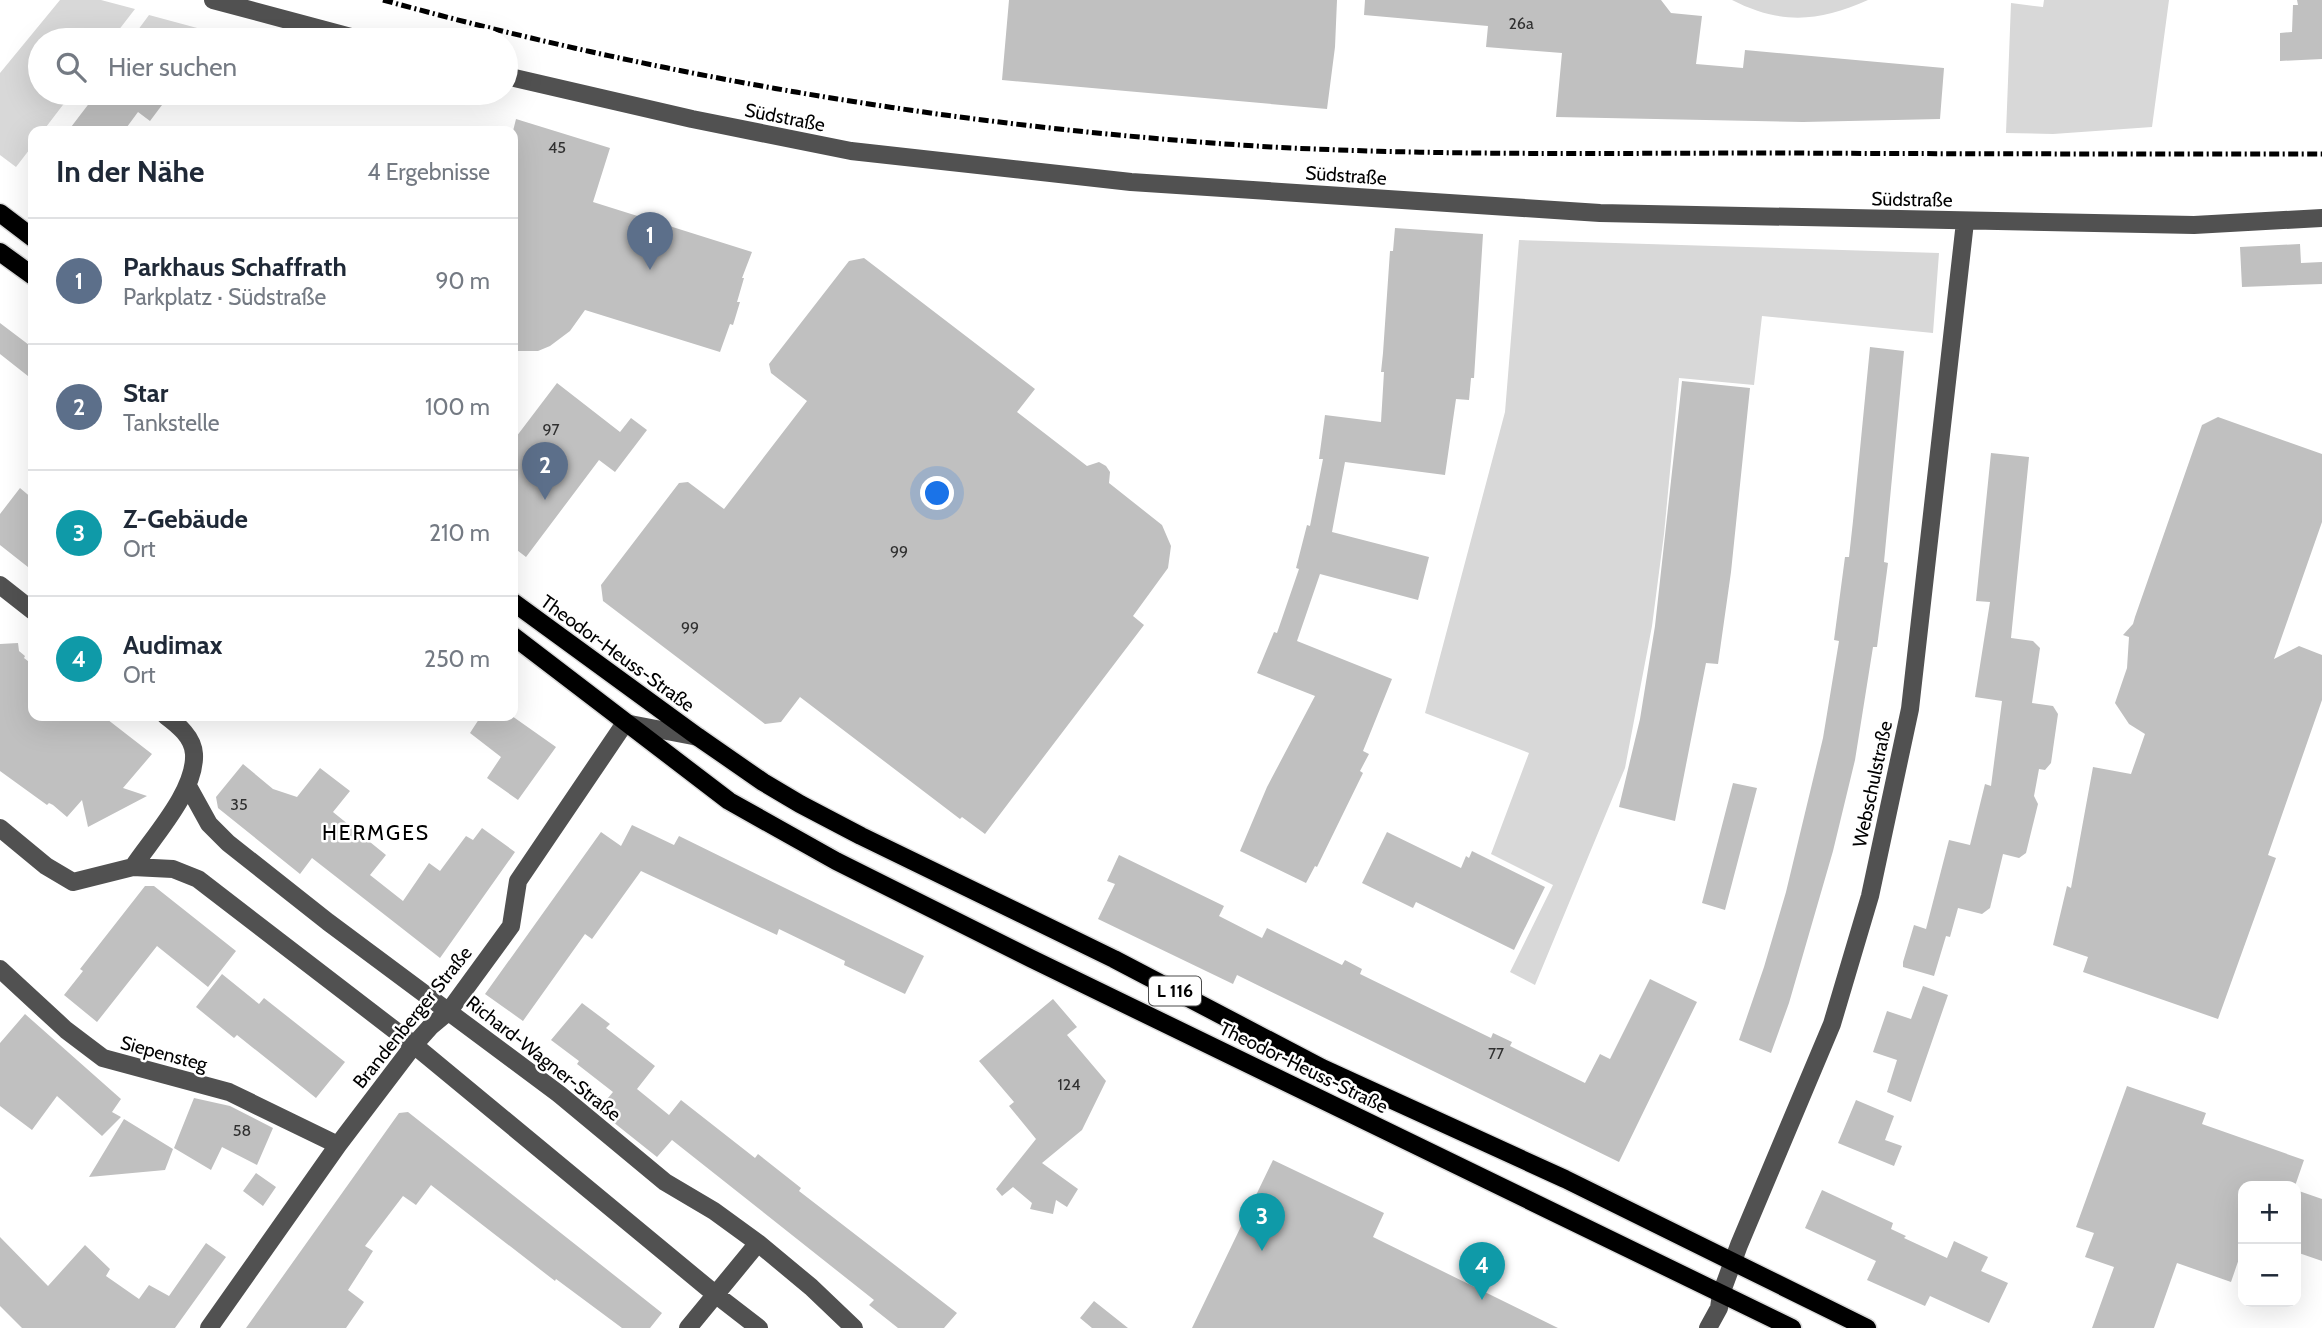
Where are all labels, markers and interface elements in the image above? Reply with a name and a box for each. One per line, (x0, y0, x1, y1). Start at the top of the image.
house number: 26a (1508, 14, 1534, 33)
search box (28, 28, 518, 105)
icon: search (52, 48, 90, 86)
text: Hier suchen (108, 51, 237, 83)
street label: Südstraße (743, 98, 827, 137)
house number: 45 (548, 138, 566, 157)
text: In der Nähe (56, 153, 205, 190)
text: 4 Ergebnisse (367, 158, 490, 186)
street label: Südstraße (1305, 161, 1388, 190)
street label: Südstraße (1871, 187, 1953, 212)
pin: 1 (627, 212, 673, 270)
text: Parkhaus Schaffrath (123, 251, 347, 283)
text: 1 (75, 267, 83, 295)
text: 90 m (436, 267, 490, 295)
text: Parkplatz · Südstraße (123, 283, 326, 311)
text: Star (123, 377, 168, 409)
text: 2 (73, 393, 85, 421)
text: 100 m (425, 393, 490, 421)
text: Tankstelle (123, 409, 220, 437)
house number: 97 (542, 420, 560, 439)
pin: 2 (522, 442, 568, 500)
your location (920, 476, 954, 510)
text: Z-Gebäude (123, 503, 248, 535)
text: 3 (73, 519, 85, 547)
text: 210 m (429, 519, 490, 547)
text: Ort (123, 535, 156, 563)
house number: 99 (890, 542, 908, 561)
street label: Theodor-Heuss-Straße (536, 590, 699, 717)
house number: 99 (681, 618, 699, 637)
text: Audimax (123, 629, 223, 661)
text: 4 (72, 645, 86, 673)
text: 250 m (424, 645, 490, 673)
text: Ort (123, 661, 156, 689)
street label: Webschulstraße (1848, 719, 1897, 849)
house number: 35 (230, 795, 248, 814)
district label: HERMGES (322, 820, 430, 845)
street label: Brandenberger Straße (348, 941, 477, 1093)
road number: L 116 (1149, 976, 1201, 1006)
street label: Richard-Wagner-Straße (462, 991, 626, 1126)
street label: Theodor-Heuss-Straße (1216, 1017, 1392, 1118)
street label: Siepensteg (118, 1031, 210, 1076)
house number: 77 (1488, 1044, 1504, 1063)
house number: 124 (1058, 1075, 1080, 1094)
house number: 58 (233, 1121, 251, 1140)
map controls (2238, 1181, 2301, 1307)
button: + (2238, 1181, 2301, 1244)
pin: 3 (1239, 1193, 1285, 1251)
pin: 4 (1459, 1242, 1505, 1300)
button: − (2238, 1244, 2301, 1307)

